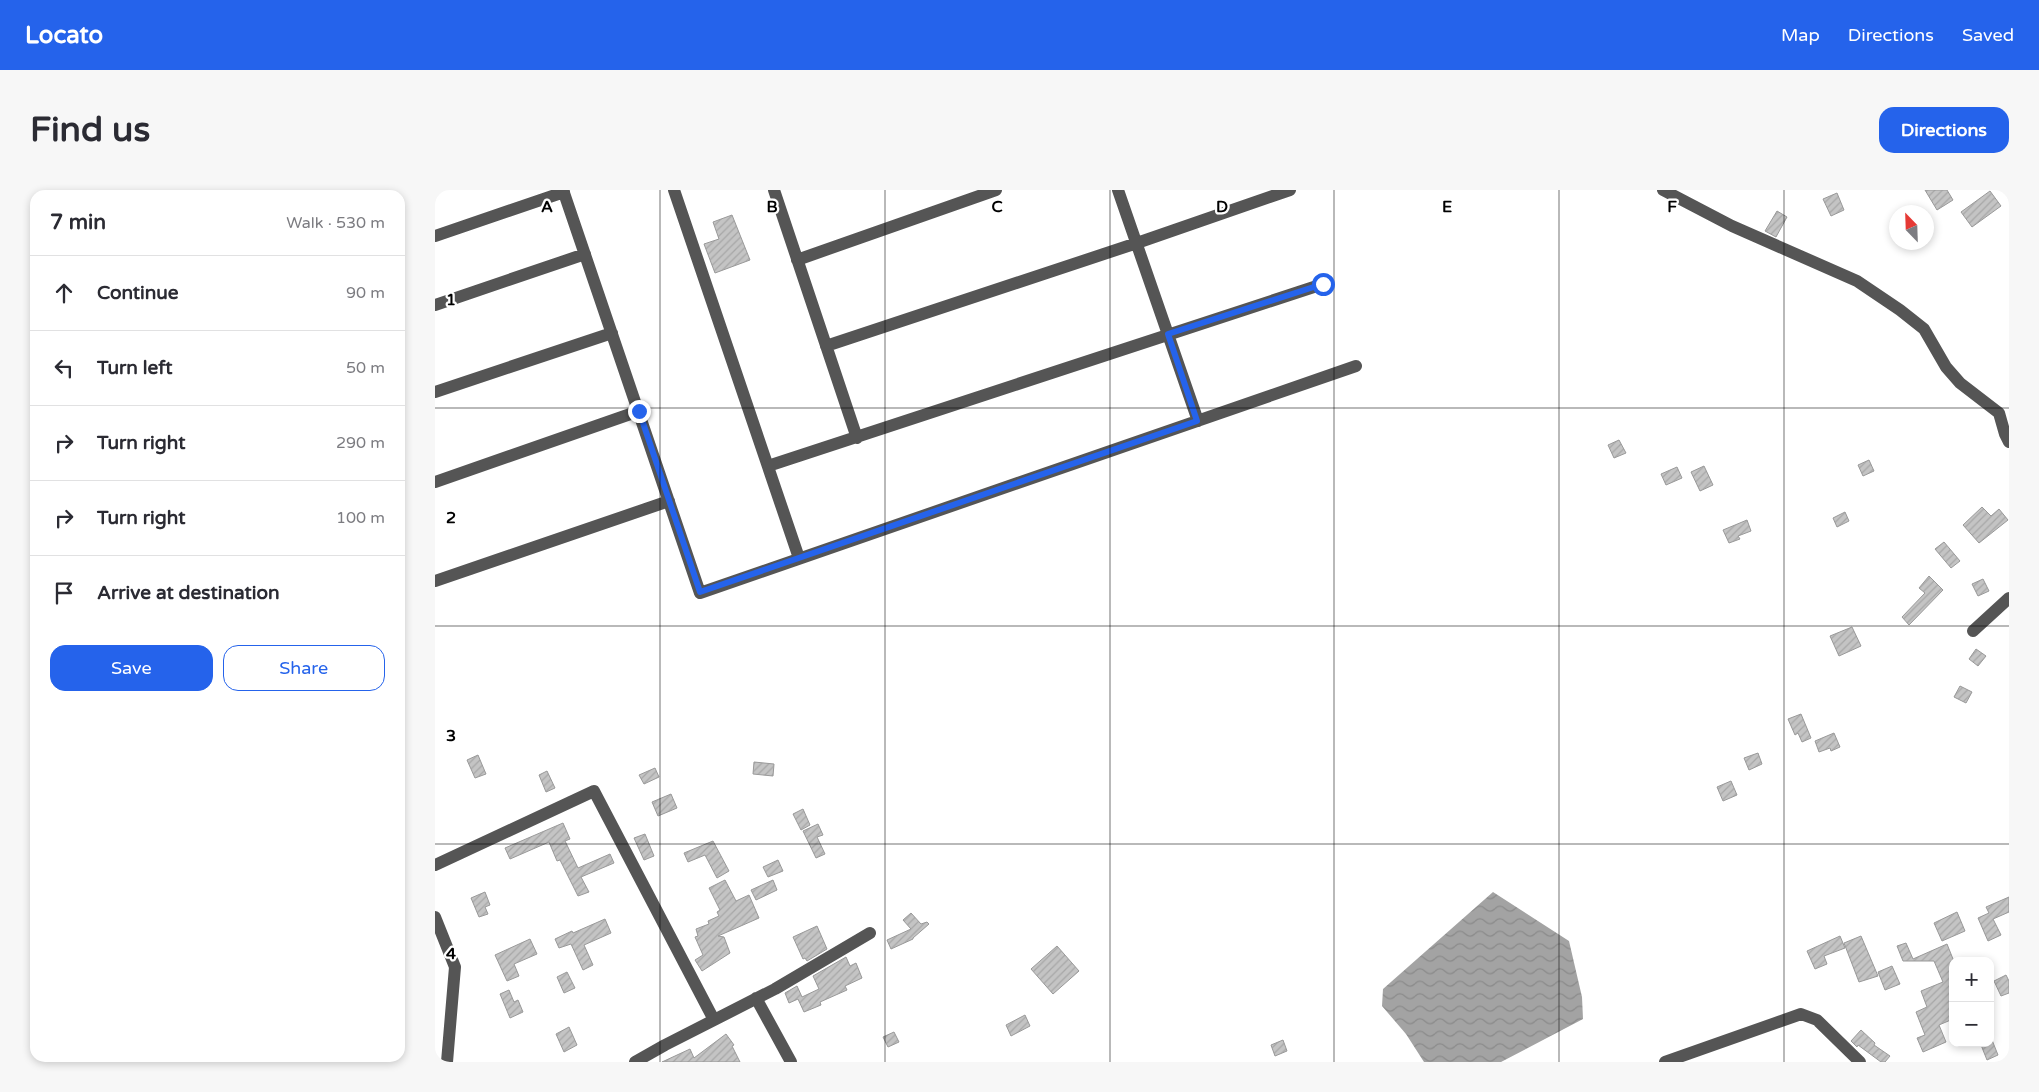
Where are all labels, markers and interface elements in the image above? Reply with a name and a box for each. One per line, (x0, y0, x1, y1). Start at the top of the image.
text: Locato (25, 21, 103, 50)
text: Map (1781, 24, 1820, 46)
text: Directions (1848, 24, 1934, 46)
text: Saved (1962, 24, 2014, 46)
button: Directions (1879, 107, 2009, 153)
text: Find us (30, 109, 150, 151)
text: A (541, 197, 553, 217)
text: B (766, 197, 778, 217)
text: C (991, 197, 1003, 217)
text: D (1216, 197, 1228, 217)
text: E (1442, 197, 1452, 217)
text: F (1667, 197, 1677, 217)
north arrow (1889, 205, 1934, 250)
text: 7 min (50, 210, 106, 235)
text: Walk · 530 m (286, 213, 385, 233)
route start (1312, 273, 1335, 296)
icon: ahead (50, 279, 78, 307)
text: Continue (97, 282, 179, 304)
text: 90 m (346, 283, 385, 303)
text: 1 (446, 290, 456, 310)
icon: left (50, 354, 78, 382)
text: Turn left (97, 357, 173, 379)
text: 50 m (346, 358, 385, 378)
route end (628, 400, 651, 423)
icon: right (50, 429, 78, 457)
text: Turn right (97, 432, 185, 454)
text: 290 m (336, 433, 385, 453)
icon: right (50, 504, 78, 532)
text: Turn right (97, 507, 185, 529)
text: 100 m (336, 508, 385, 528)
text: 2 (446, 508, 456, 528)
icon: arrive (50, 579, 78, 607)
text: Arrive at destination (97, 582, 280, 604)
button: Save (50, 645, 213, 691)
button: Share (223, 645, 385, 691)
text: 3 (446, 726, 456, 746)
text: 4 (446, 944, 456, 964)
map controls (1949, 957, 1994, 1047)
button: + (1949, 957, 1994, 1002)
button: − (1949, 1002, 1994, 1047)

